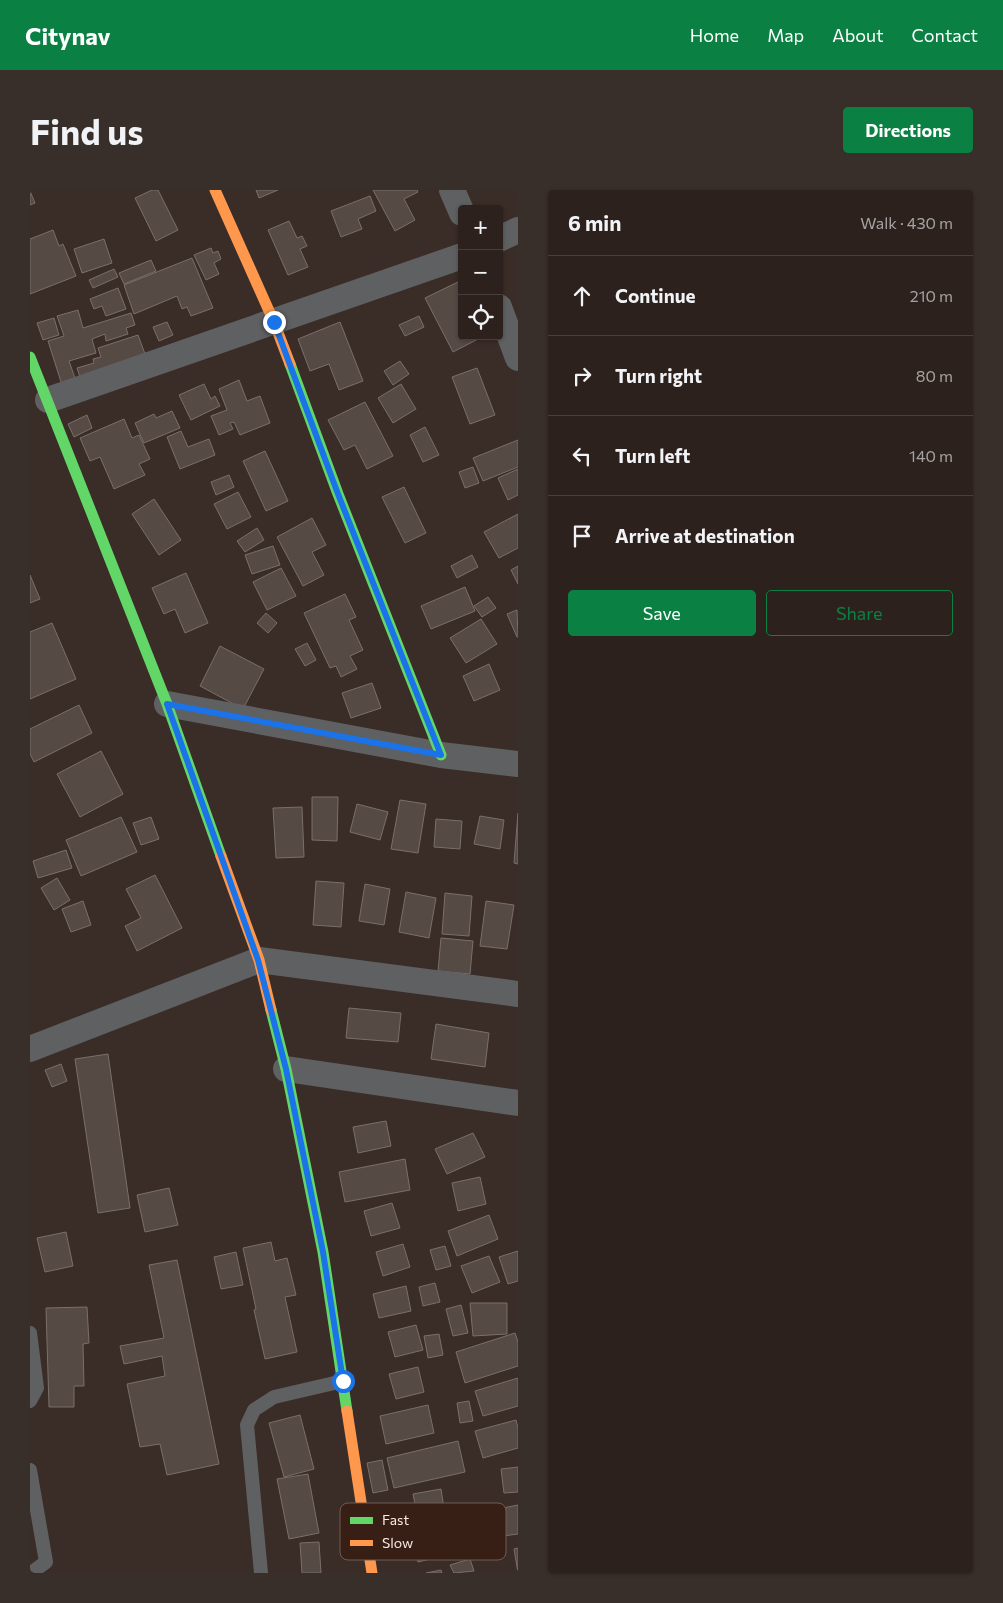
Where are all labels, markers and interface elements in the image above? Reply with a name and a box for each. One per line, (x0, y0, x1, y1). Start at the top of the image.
text: Citynav (25, 21, 111, 50)
text: Home (690, 24, 739, 46)
text: Map (767, 24, 804, 46)
text: About (832, 24, 884, 46)
text: Contact (912, 24, 978, 46)
button: Directions (843, 107, 973, 153)
text: Find us (30, 109, 144, 152)
map controls (458, 205, 503, 340)
button: + (458, 205, 503, 250)
text: 6 min (568, 210, 621, 235)
text: Walk · 430 m (860, 213, 953, 232)
button: − (458, 250, 503, 295)
icon: ahead (568, 282, 596, 310)
text: Continue (615, 284, 695, 307)
text: 210 m (910, 286, 953, 305)
button: locate (458, 295, 503, 340)
route end (263, 311, 286, 334)
icon: right (568, 362, 596, 390)
text: Turn right (615, 364, 702, 387)
text: 80 m (916, 366, 953, 385)
icon: left (568, 442, 596, 470)
text: Turn left (615, 444, 690, 467)
text: 140 m (909, 446, 953, 465)
icon: arrive (568, 522, 596, 550)
text: Arrive at destination (615, 524, 795, 547)
button: Save (568, 590, 756, 636)
button: Share (766, 590, 953, 636)
route start (332, 1370, 355, 1393)
legend (340, 1503, 506, 1560)
text: Fast (382, 1511, 409, 1528)
text: Slow (382, 1534, 413, 1551)

